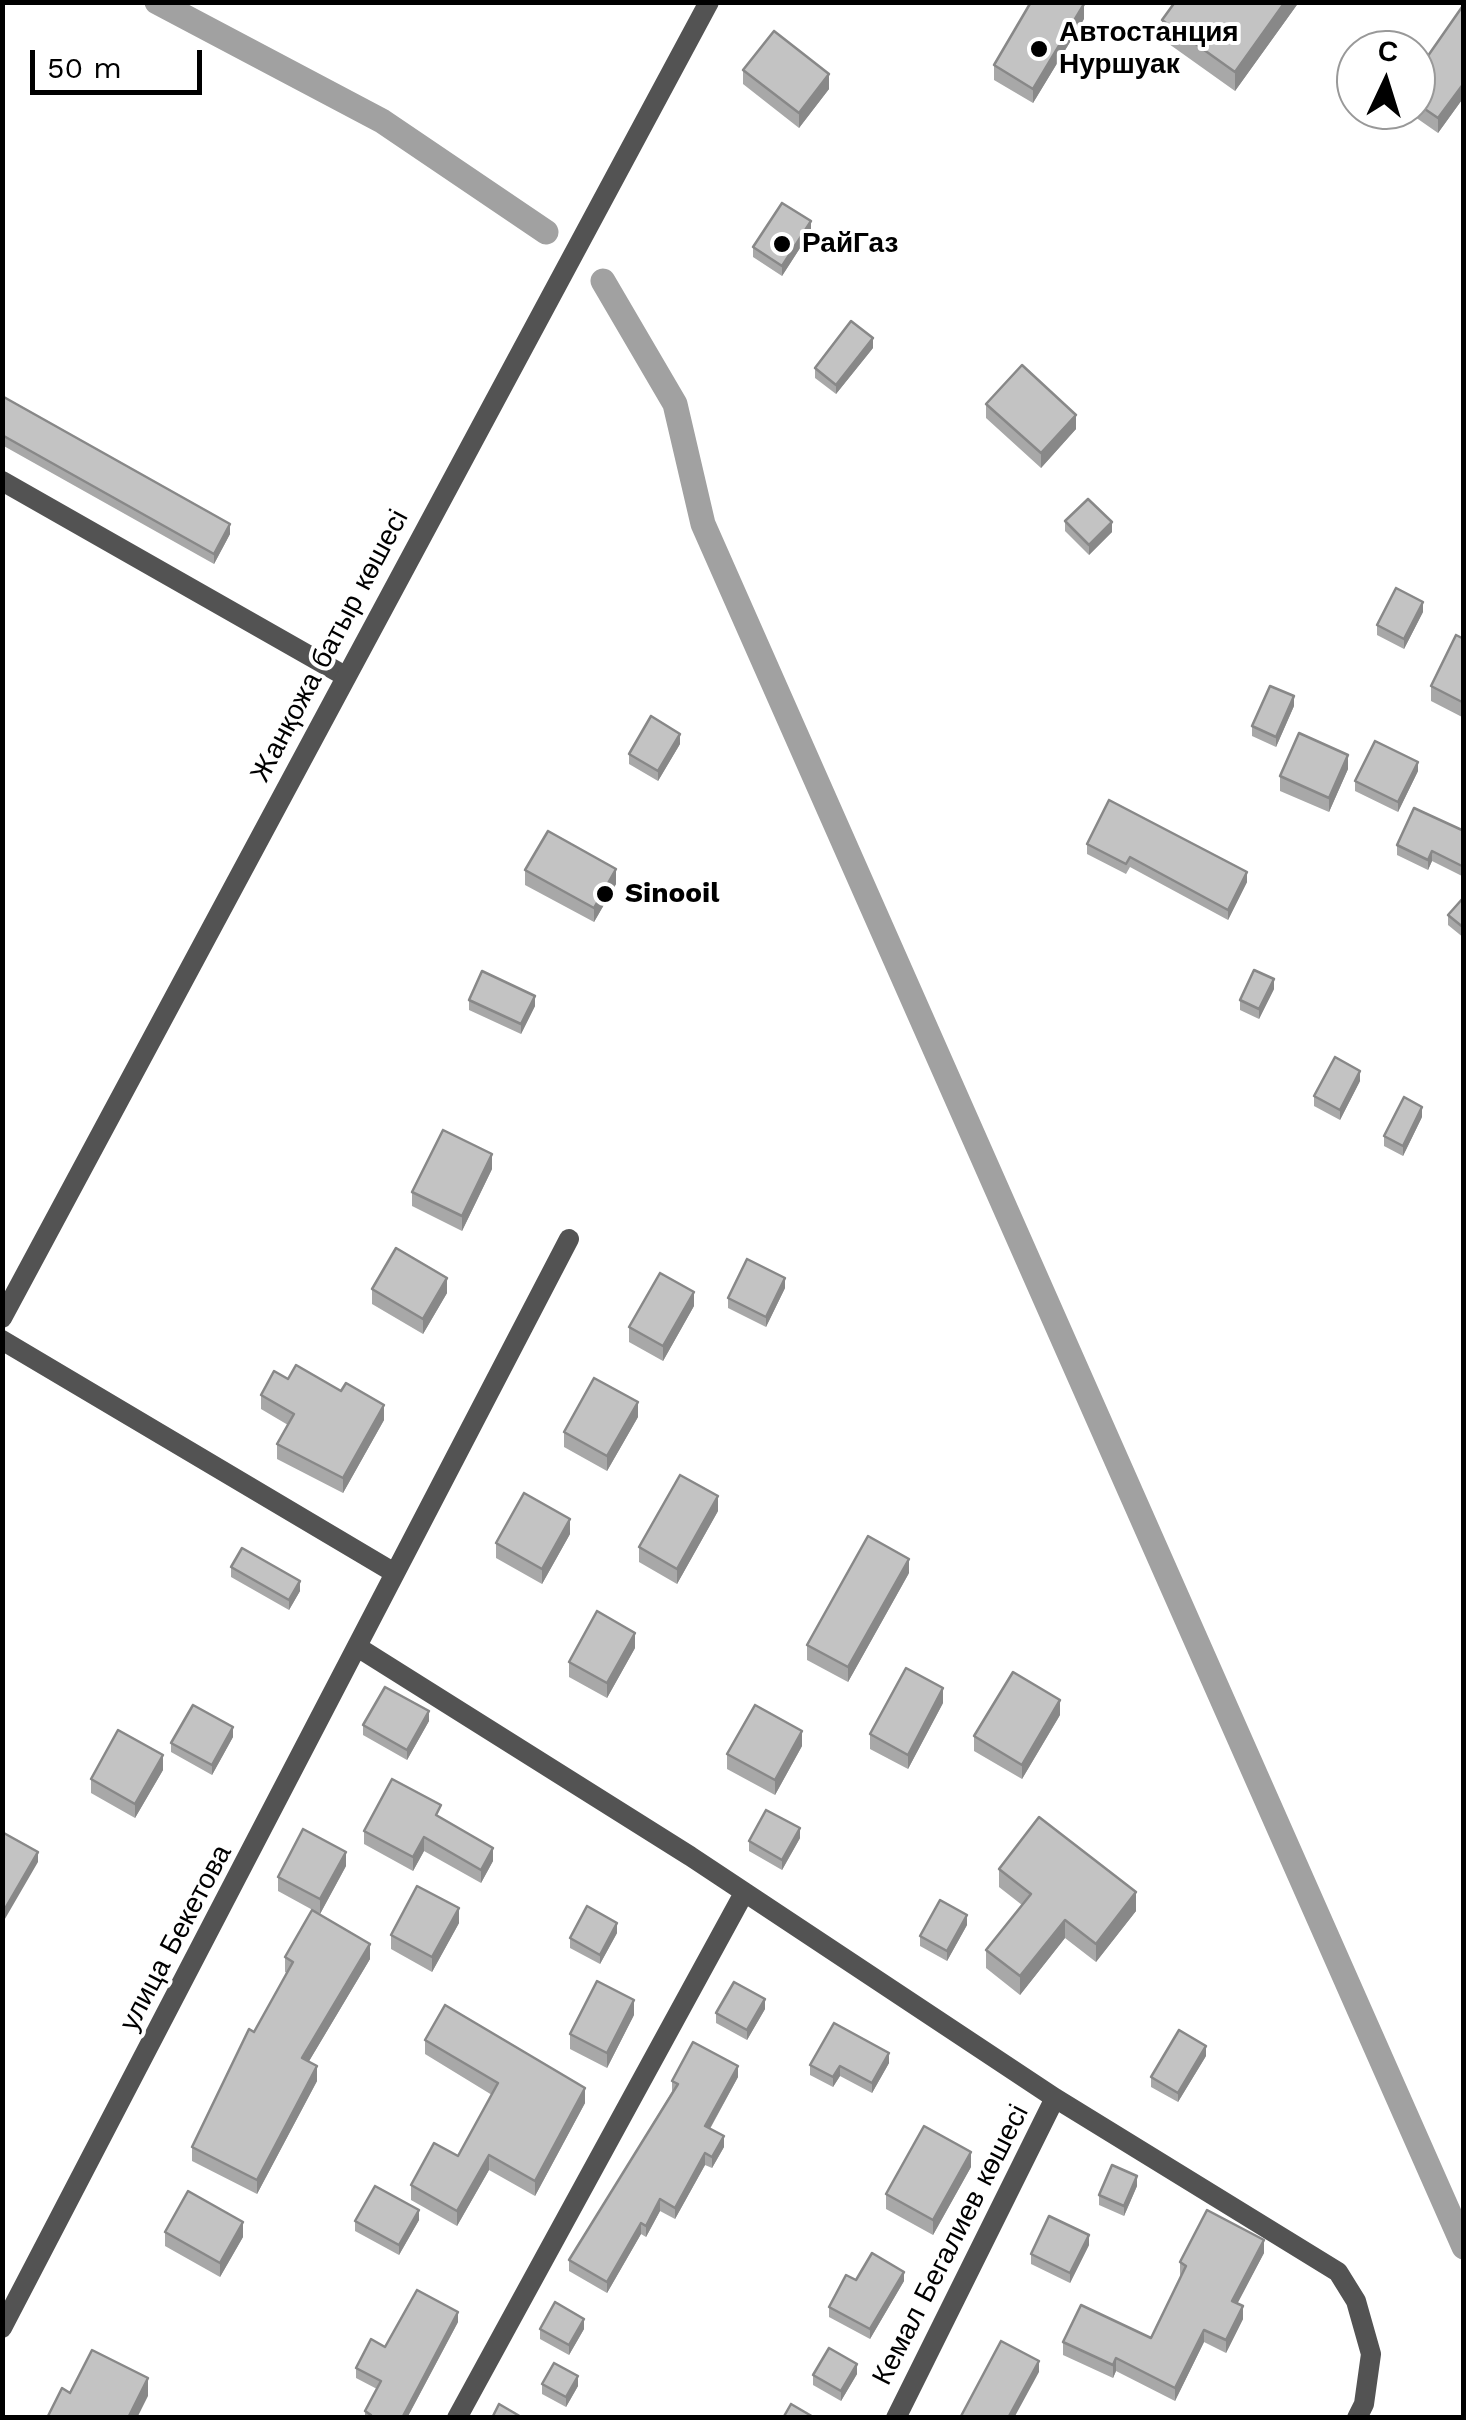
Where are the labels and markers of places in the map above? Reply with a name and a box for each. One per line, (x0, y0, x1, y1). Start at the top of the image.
place label: Автостанция Нуршуак (1059, 16, 1239, 82)
marker: Автостанция Нуршуак (1028, 38, 1050, 60)
place label: РайГаз (802, 227, 898, 261)
marker: РайГаз (771, 233, 793, 255)
place label: Sinooil (625, 877, 719, 911)
marker: Sinooil (594, 883, 616, 905)

